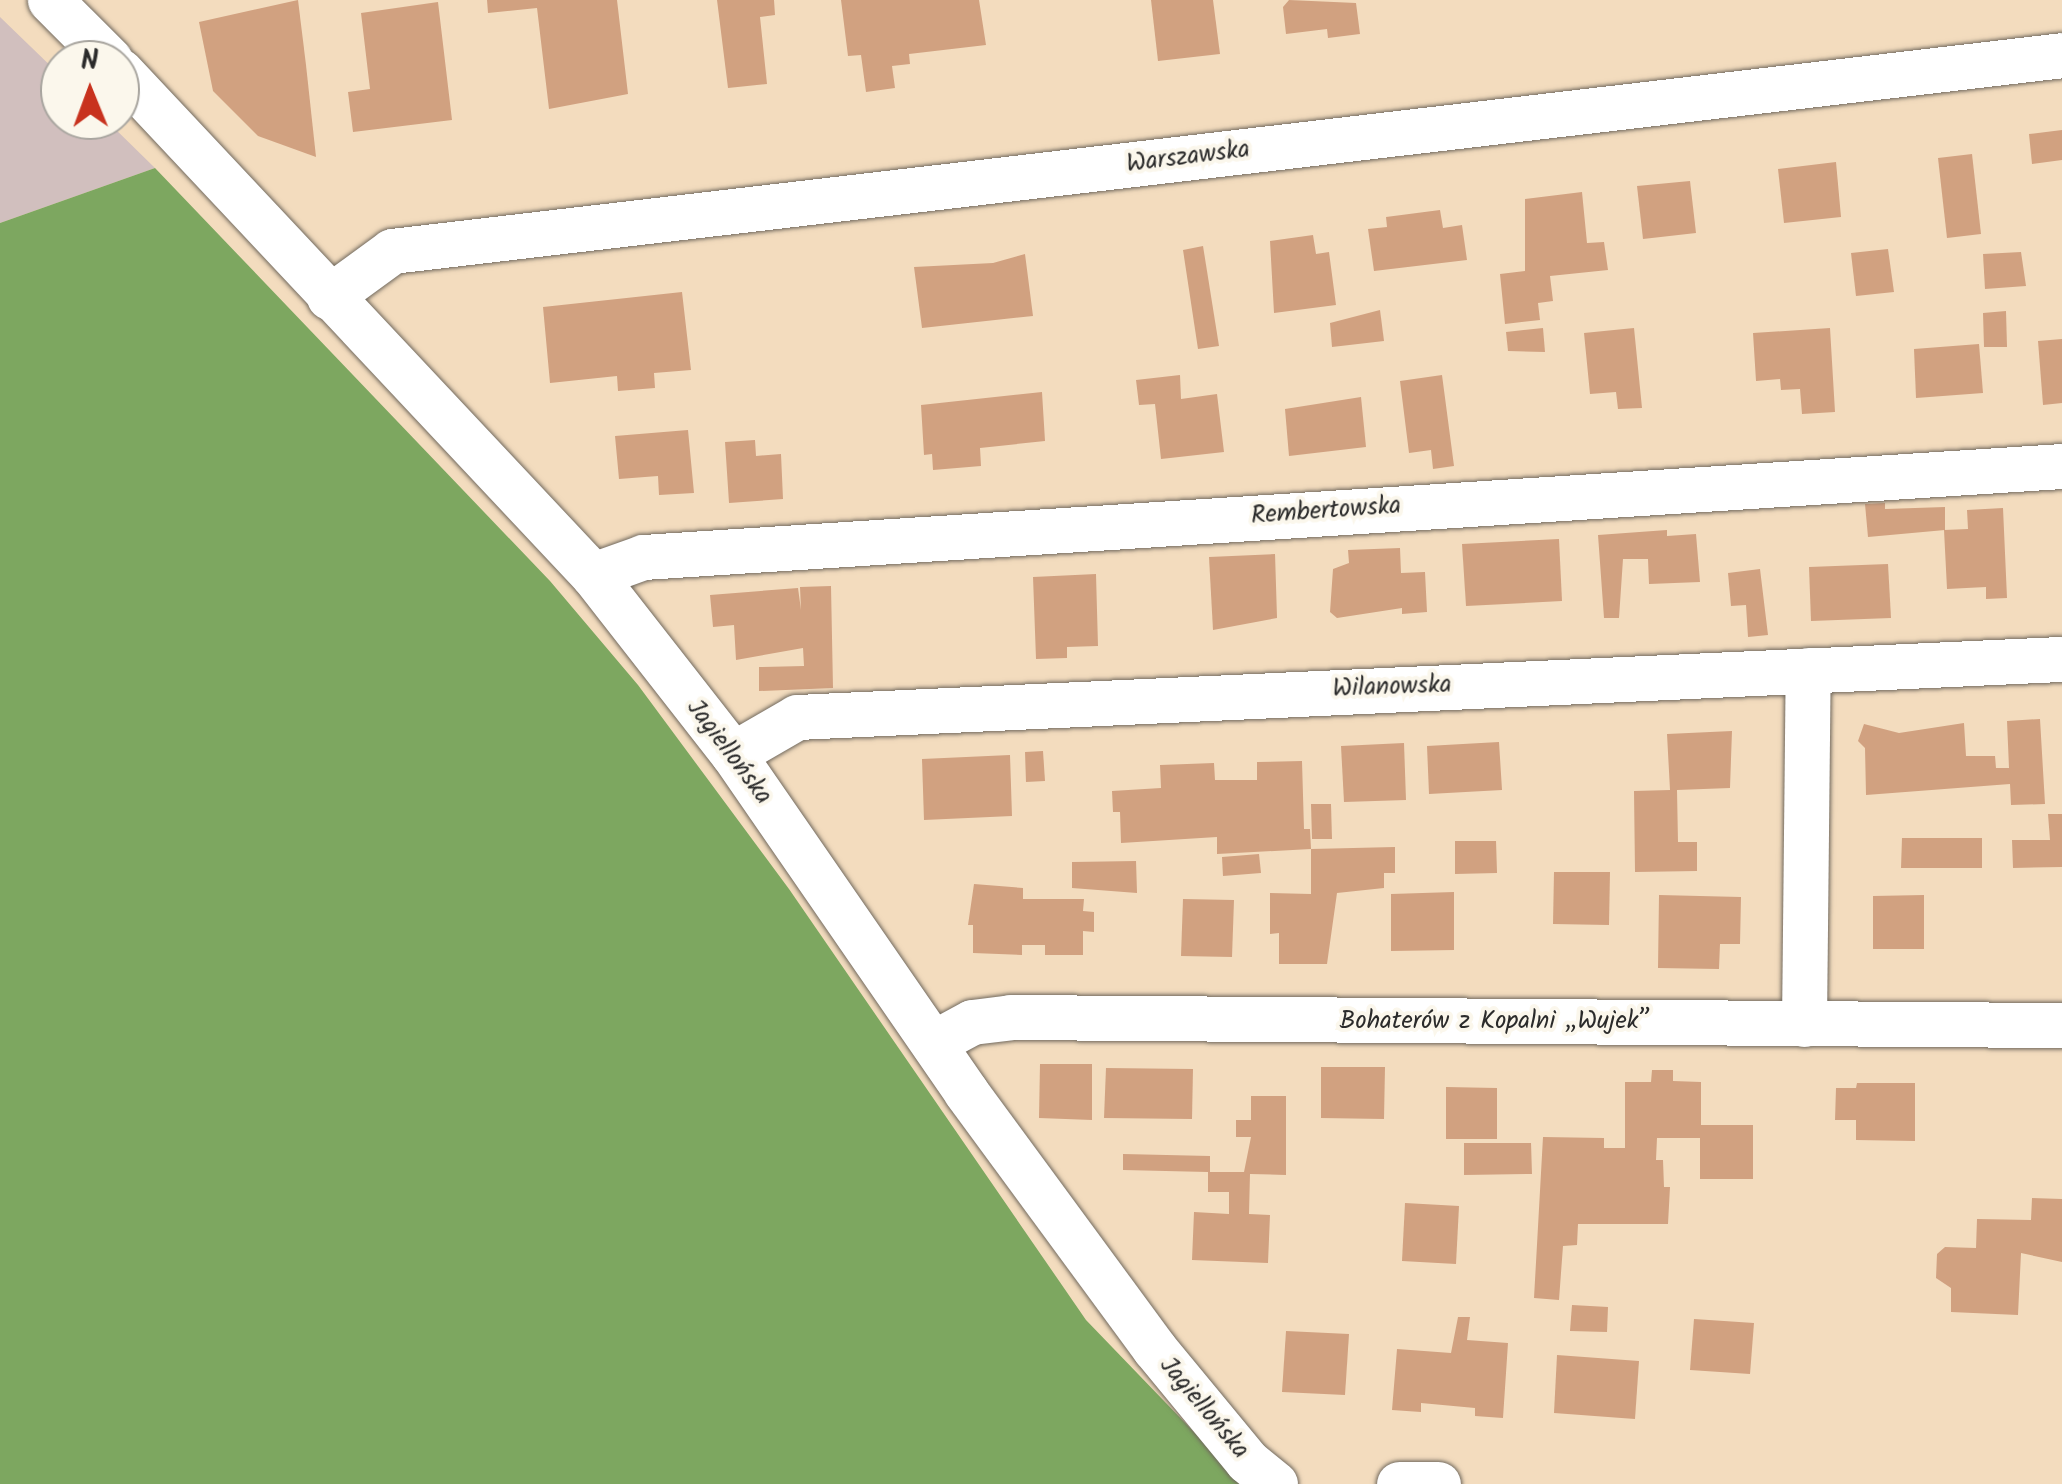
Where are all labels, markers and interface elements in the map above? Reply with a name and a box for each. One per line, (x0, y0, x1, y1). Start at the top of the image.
text: N (80, 39, 99, 84)
north arrow (40, 40, 140, 140)
street label: Warszawska (1125, 135, 1251, 179)
street label: Rembertowska (1250, 491, 1402, 531)
street label: Wilanowska (1332, 670, 1452, 704)
street label: Jagiellońska (680, 694, 778, 810)
street label: Bohaterów z Kopalni „Wujek” (1339, 1006, 1651, 1036)
street label: Jagiellońska (1153, 1351, 1255, 1465)

